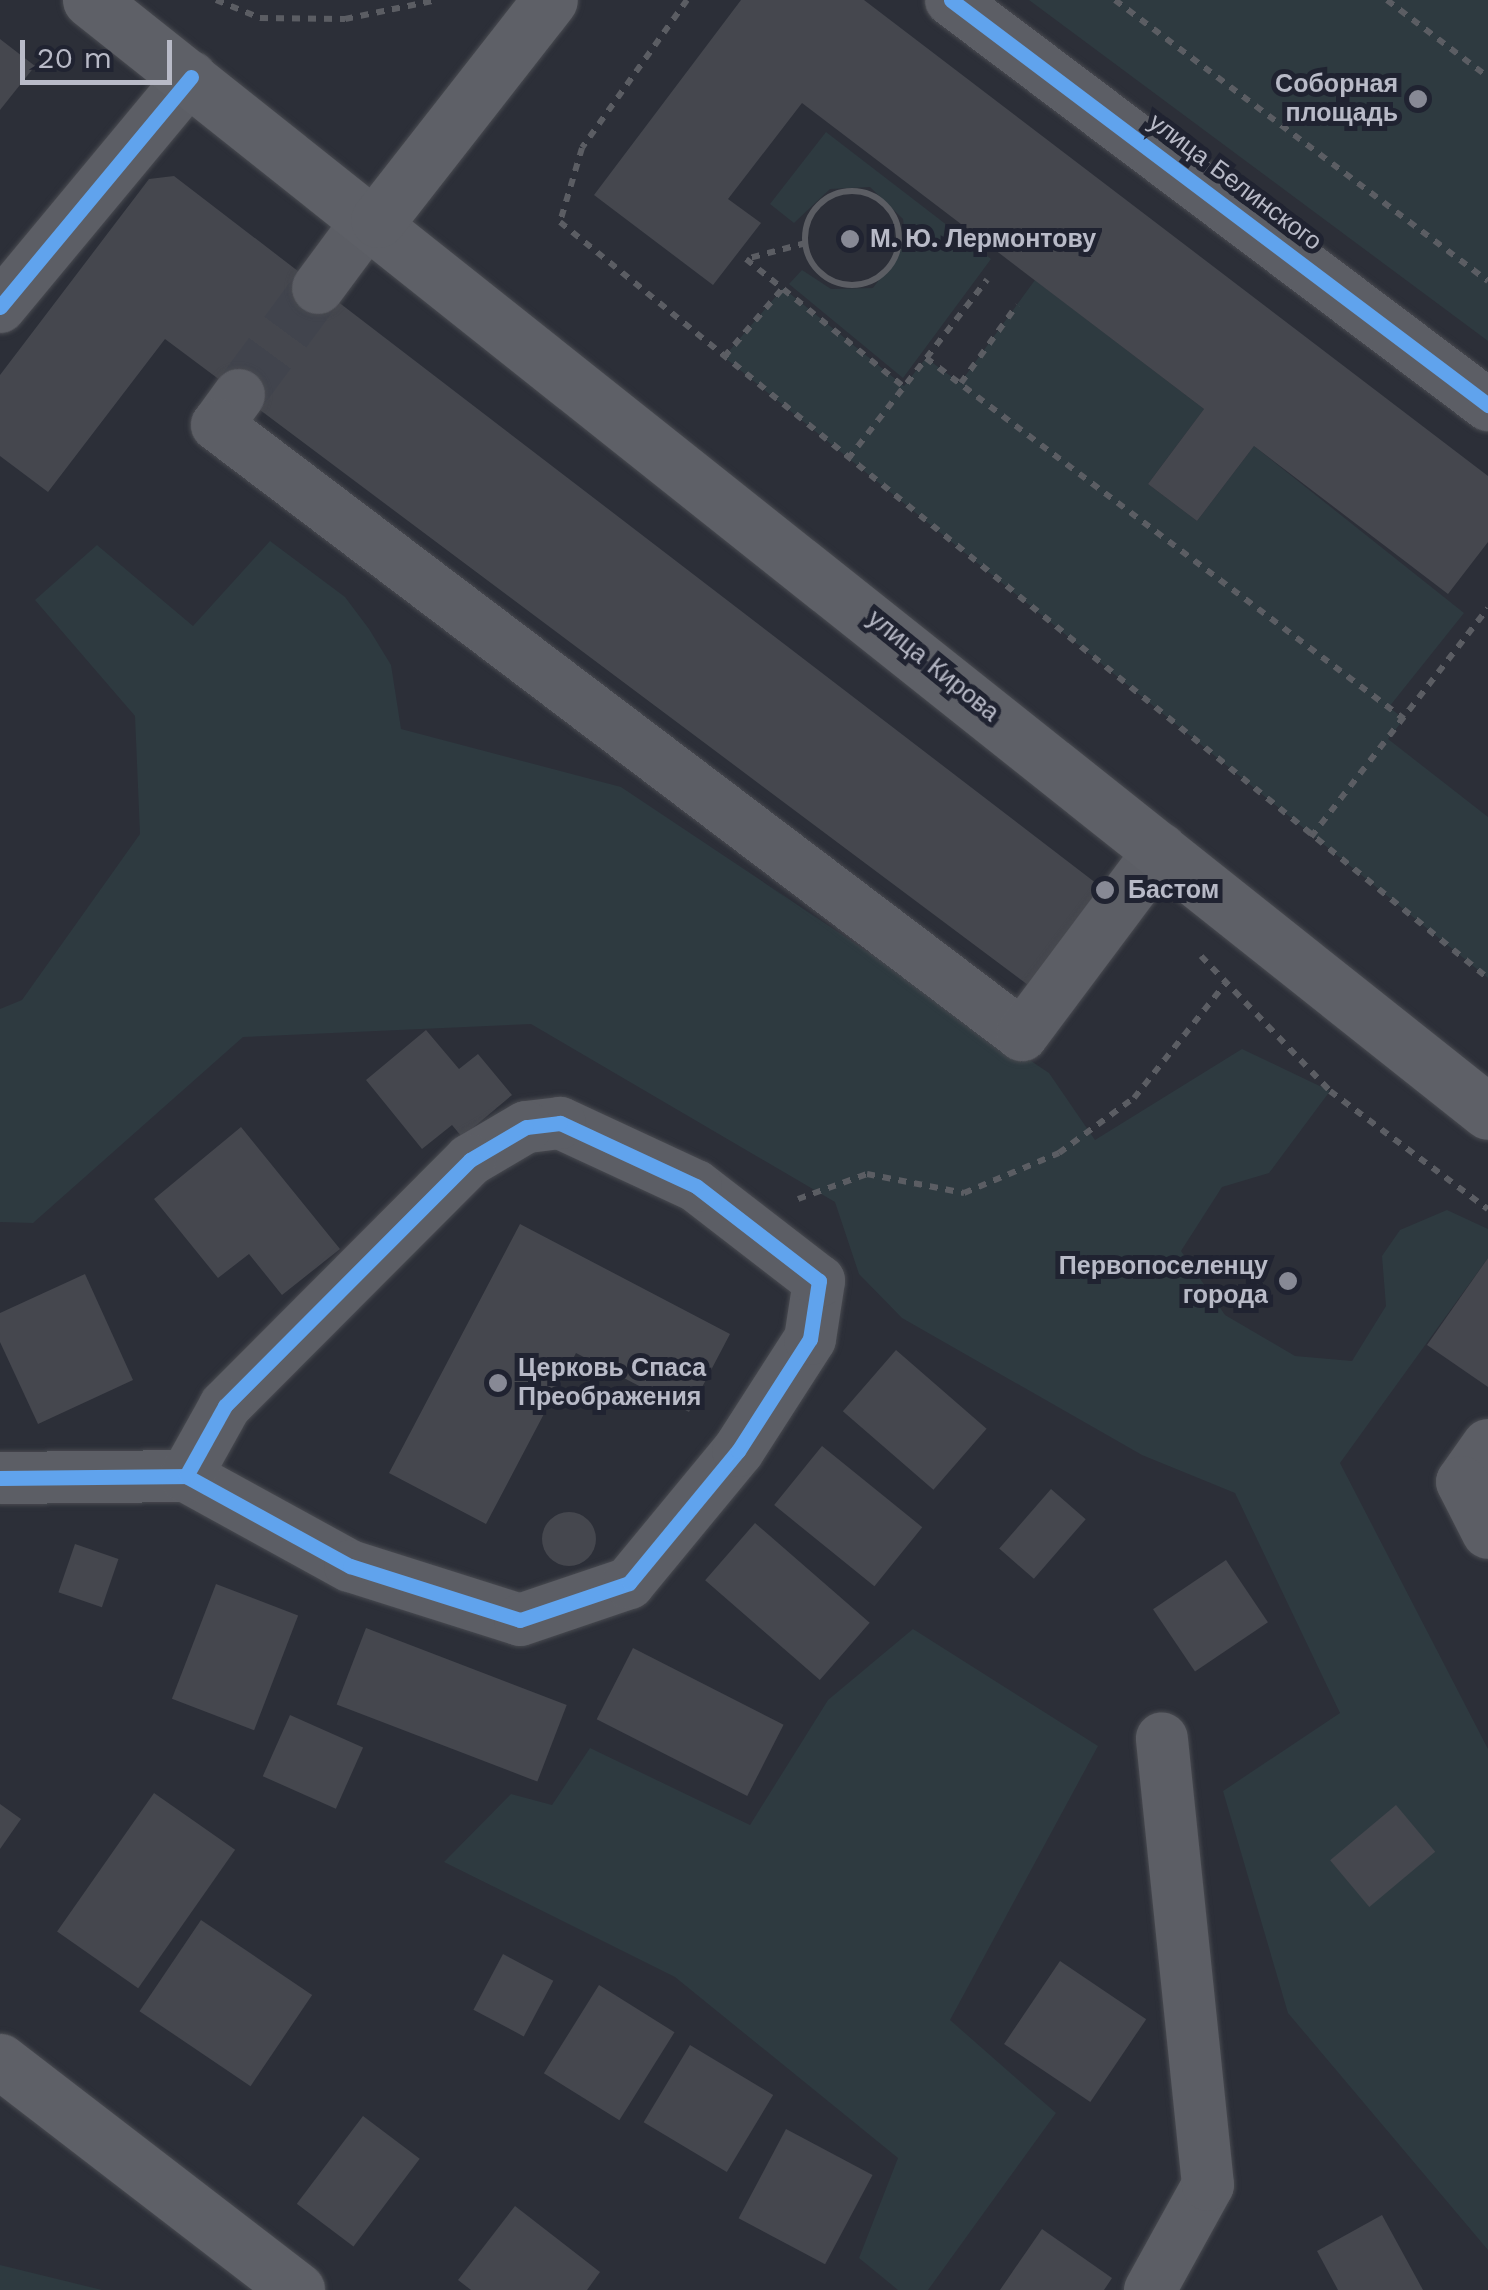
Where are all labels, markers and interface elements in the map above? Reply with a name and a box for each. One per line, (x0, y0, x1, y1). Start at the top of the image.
scale bar (25, 20, 178, 82)
text: 20 m (37, 40, 112, 75)
place label: Соборная площадь (1275, 70, 1398, 129)
marker: Соборная площадь (1407, 88, 1429, 110)
street label: улица Белинского (1142, 107, 1328, 257)
place label: М. Ю. Лермонтову (870, 224, 1096, 254)
marker: М. Ю. Лермонтову (839, 228, 861, 250)
street label: улица Кирова (861, 604, 1005, 728)
place label: Бастом (1128, 875, 1219, 905)
marker: Бастом (1092, 877, 1118, 903)
place label: Первопоселенцу города (1059, 1252, 1268, 1311)
marker: Первопоселенцу города (1277, 1270, 1299, 1292)
place label: Церковь Спаса Преображения (518, 1354, 706, 1413)
marker: Церковь Спаса Преображения (487, 1372, 509, 1394)

